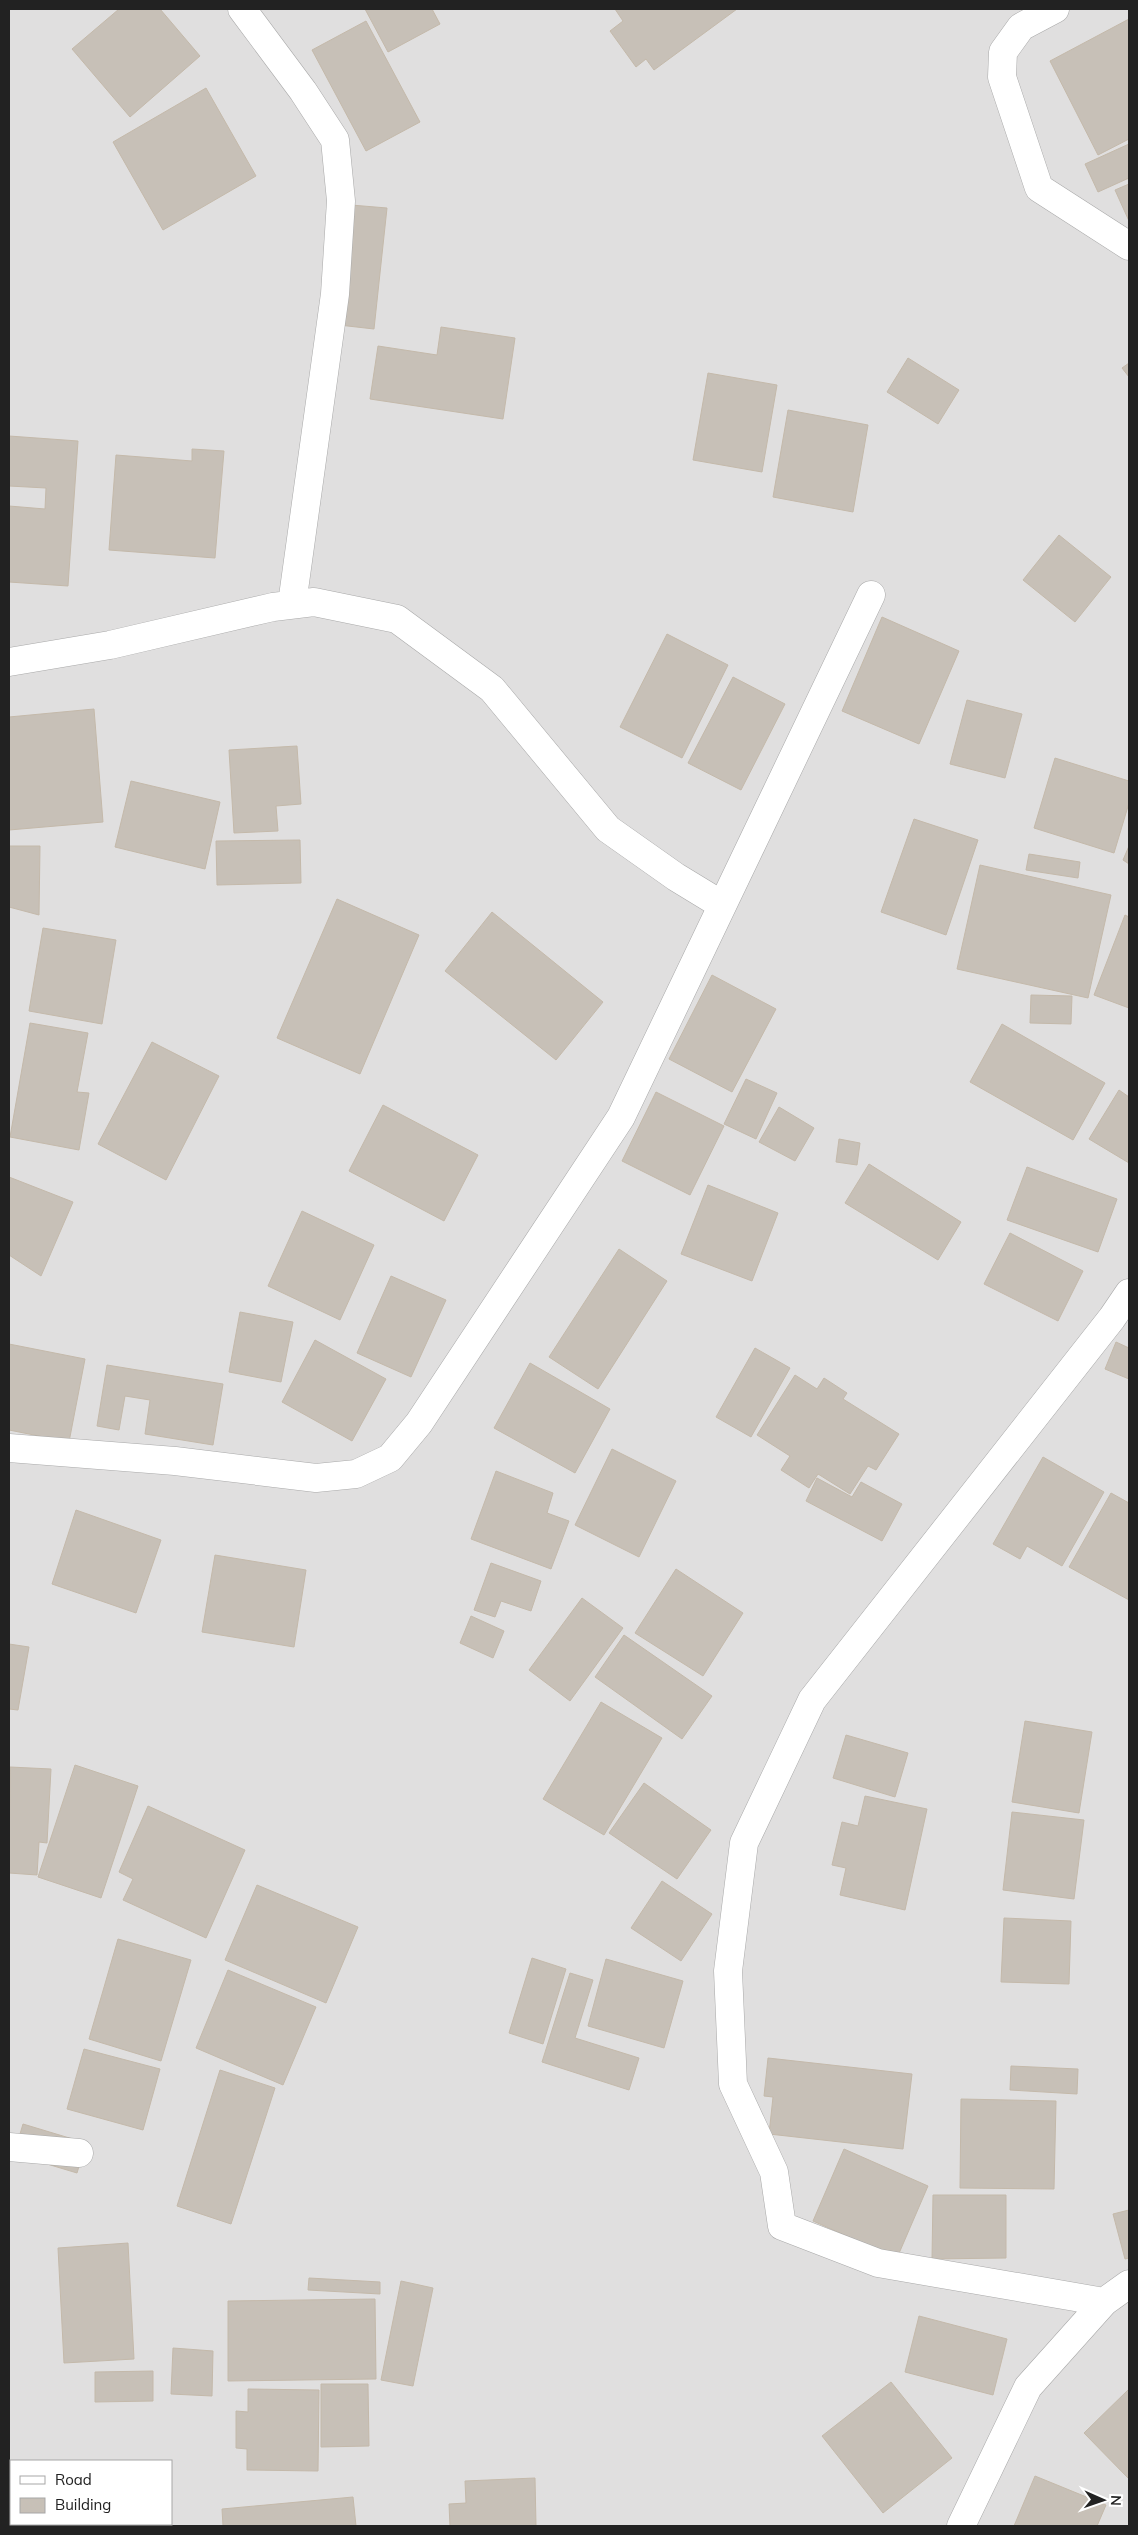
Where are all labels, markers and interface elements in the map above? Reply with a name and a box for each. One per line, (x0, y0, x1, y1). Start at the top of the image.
legend (10, 2460, 172, 2525)
text: Road (55, 2470, 92, 2489)
north arrow (1078, 2475, 1128, 2525)
text: Building (55, 2495, 111, 2514)
text: N (1107, 2495, 1125, 2506)

